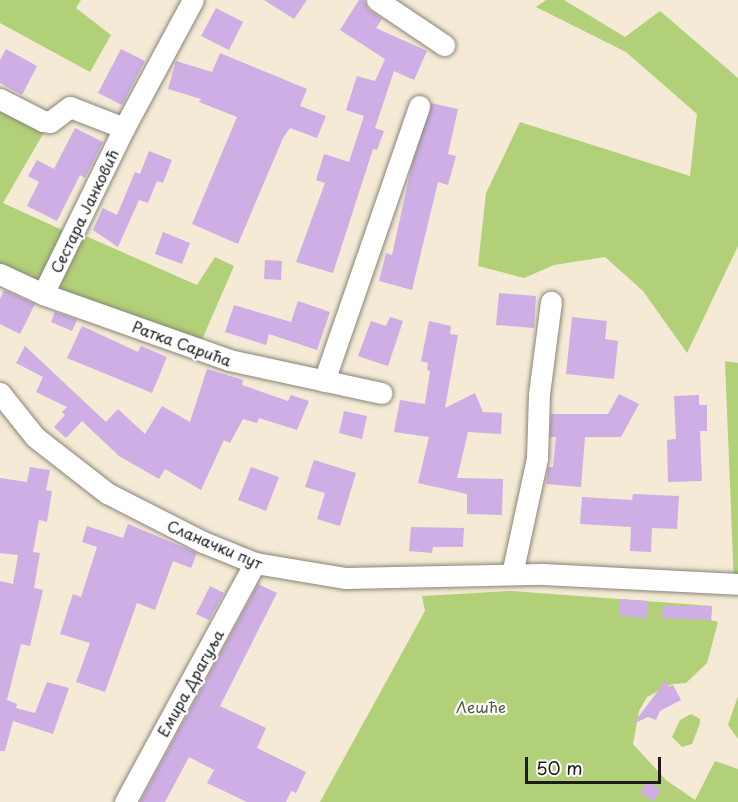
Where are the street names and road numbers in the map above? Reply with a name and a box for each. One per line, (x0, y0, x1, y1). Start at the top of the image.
street label: Сестара Јанковић (46, 146, 122, 276)
street label: Ратка Сарића (130, 317, 234, 369)
street label: Сланачки пут (164, 516, 266, 572)
street label: Емира Драгуља (153, 626, 227, 740)

